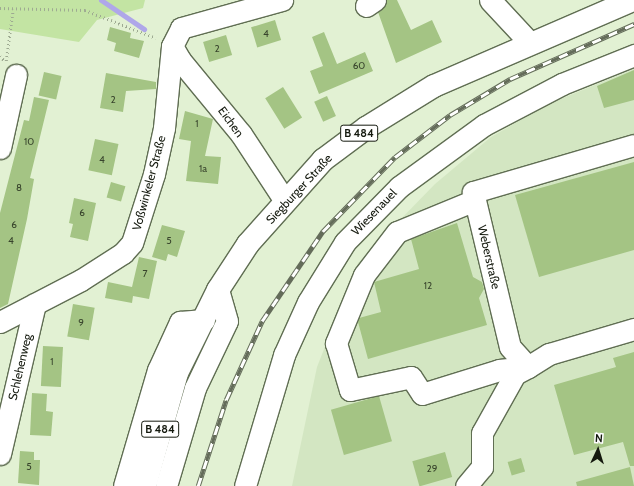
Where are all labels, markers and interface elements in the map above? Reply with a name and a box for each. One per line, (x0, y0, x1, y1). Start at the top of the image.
house number: 4 (263, 28, 269, 40)
house number: 2 (214, 43, 220, 55)
house number: 60 (353, 60, 365, 72)
house number: 2 (110, 94, 116, 106)
street label: Eichen (215, 104, 247, 140)
house number: 1 (195, 118, 199, 130)
road number: B 484 (340, 124, 378, 142)
street label: Voßwinkeler Straße (129, 134, 169, 232)
house number: 10 (24, 136, 34, 148)
street label: Siegburger Straße (263, 151, 335, 227)
house number: 4 (99, 154, 105, 166)
house number: 1a (199, 163, 207, 175)
house number: 8 (16, 182, 22, 194)
street label: Wiesenauel (348, 186, 400, 238)
house number: 6 (79, 207, 85, 219)
house number: 6 (11, 219, 17, 231)
street label: Weberstraße (475, 224, 503, 290)
house number: 4 (8, 235, 14, 247)
house number: 5 (166, 235, 172, 247)
house number: 7 (142, 268, 148, 280)
house number: 12 (424, 280, 432, 292)
house number: 9 (78, 317, 84, 329)
street label: Schlehenweg (5, 332, 35, 402)
house number: 1 (50, 356, 54, 368)
road number: B 484 (141, 420, 179, 438)
north arrow (578, 430, 618, 470)
text: N (594, 431, 603, 445)
house number: 5 (26, 461, 32, 473)
house number: 29 (427, 463, 437, 475)

